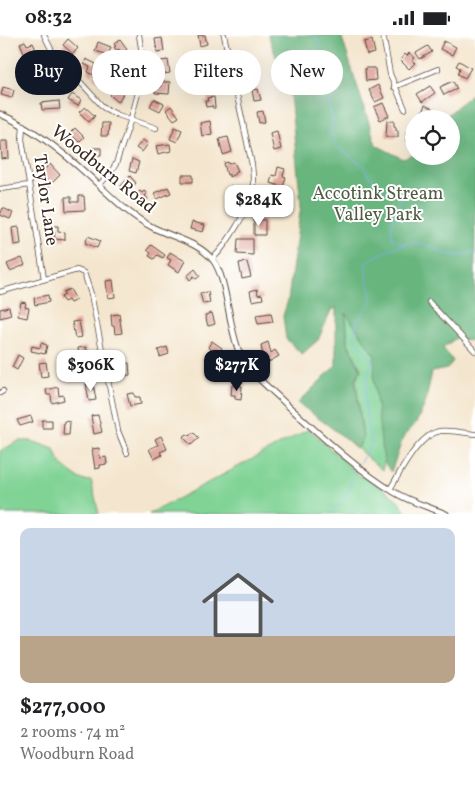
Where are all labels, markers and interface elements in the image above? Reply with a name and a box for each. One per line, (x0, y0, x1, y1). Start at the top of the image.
text: 08:32 (25, 5, 72, 31)
chip: Buy (15, 50, 82, 95)
chip: Rent (92, 50, 165, 95)
chip: Filters (175, 50, 261, 95)
chip: New (271, 50, 343, 95)
map controls (405, 110, 460, 165)
button: locate (405, 110, 460, 165)
street label: Woodburn Road (45, 120, 161, 220)
street label: Taylor Lane (26, 153, 64, 247)
park label: Accotink Stream Valley Park (312, 182, 444, 228)
pin: $284K (224, 185, 294, 227)
text: $284K (236, 190, 282, 212)
pin: $306K (56, 349, 126, 392)
pin: $277K (202, 349, 272, 392)
text: $306K (67, 355, 115, 377)
text: $277K (215, 355, 259, 377)
icon: home (193, 560, 283, 650)
text: $277,000 (20, 693, 106, 722)
text: 2 rooms · 74 m² (20, 722, 125, 744)
text: Woodburn Road (20, 744, 134, 766)

